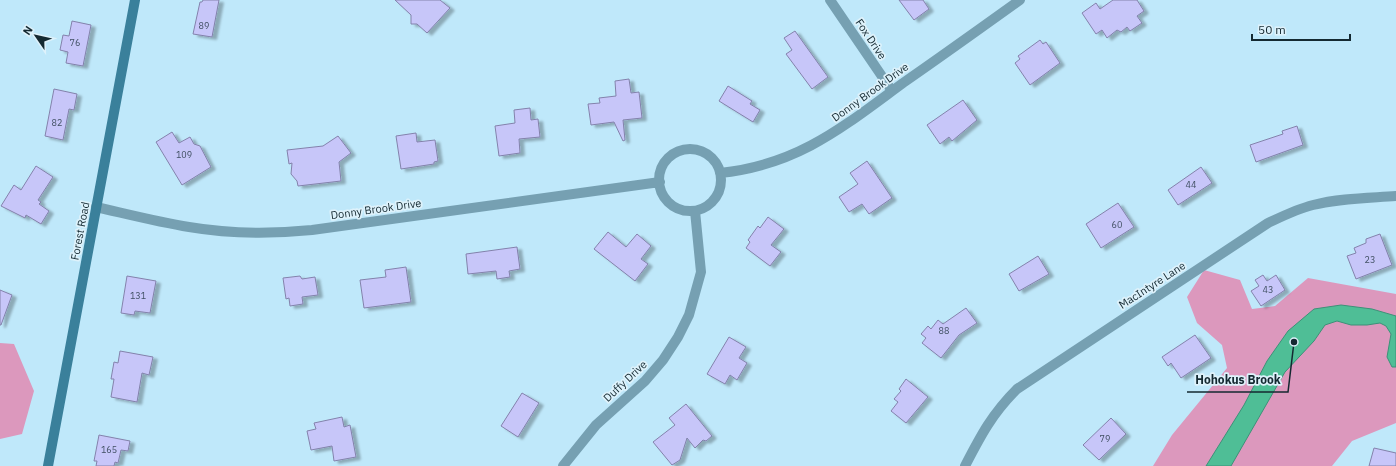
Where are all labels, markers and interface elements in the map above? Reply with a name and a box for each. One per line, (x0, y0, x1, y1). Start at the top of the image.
north arrow (16, 16, 56, 56)
street label: Fox Drive (852, 16, 890, 62)
scale bar (1252, 16, 1350, 42)
house number: 89 (199, 20, 209, 31)
text: 50 m (1258, 22, 1286, 37)
text: N (20, 23, 36, 38)
house number: 76 (70, 37, 80, 48)
street label: Donny Brook Drive (829, 59, 911, 125)
house number: 82 (52, 117, 62, 128)
house number: 109 (176, 149, 192, 160)
house number: 44 (1186, 179, 1196, 190)
street label: Donny Brook Drive (330, 196, 422, 222)
street label: Forest Road (67, 201, 93, 261)
house number: 60 (1112, 219, 1122, 230)
house number: 23 (1365, 254, 1375, 265)
street label: MacIntyre Lane (1116, 258, 1188, 312)
house number: 43 (1263, 284, 1273, 295)
house number: 131 (130, 290, 146, 301)
house number: 88 (939, 325, 949, 336)
street label: Duffy Drive (600, 357, 650, 405)
callout: Hohokus Brook (1187, 368, 1288, 392)
text: Hohokus Brook (1195, 372, 1281, 387)
house number: 79 (1100, 433, 1110, 444)
house number: 165 (101, 444, 117, 455)

